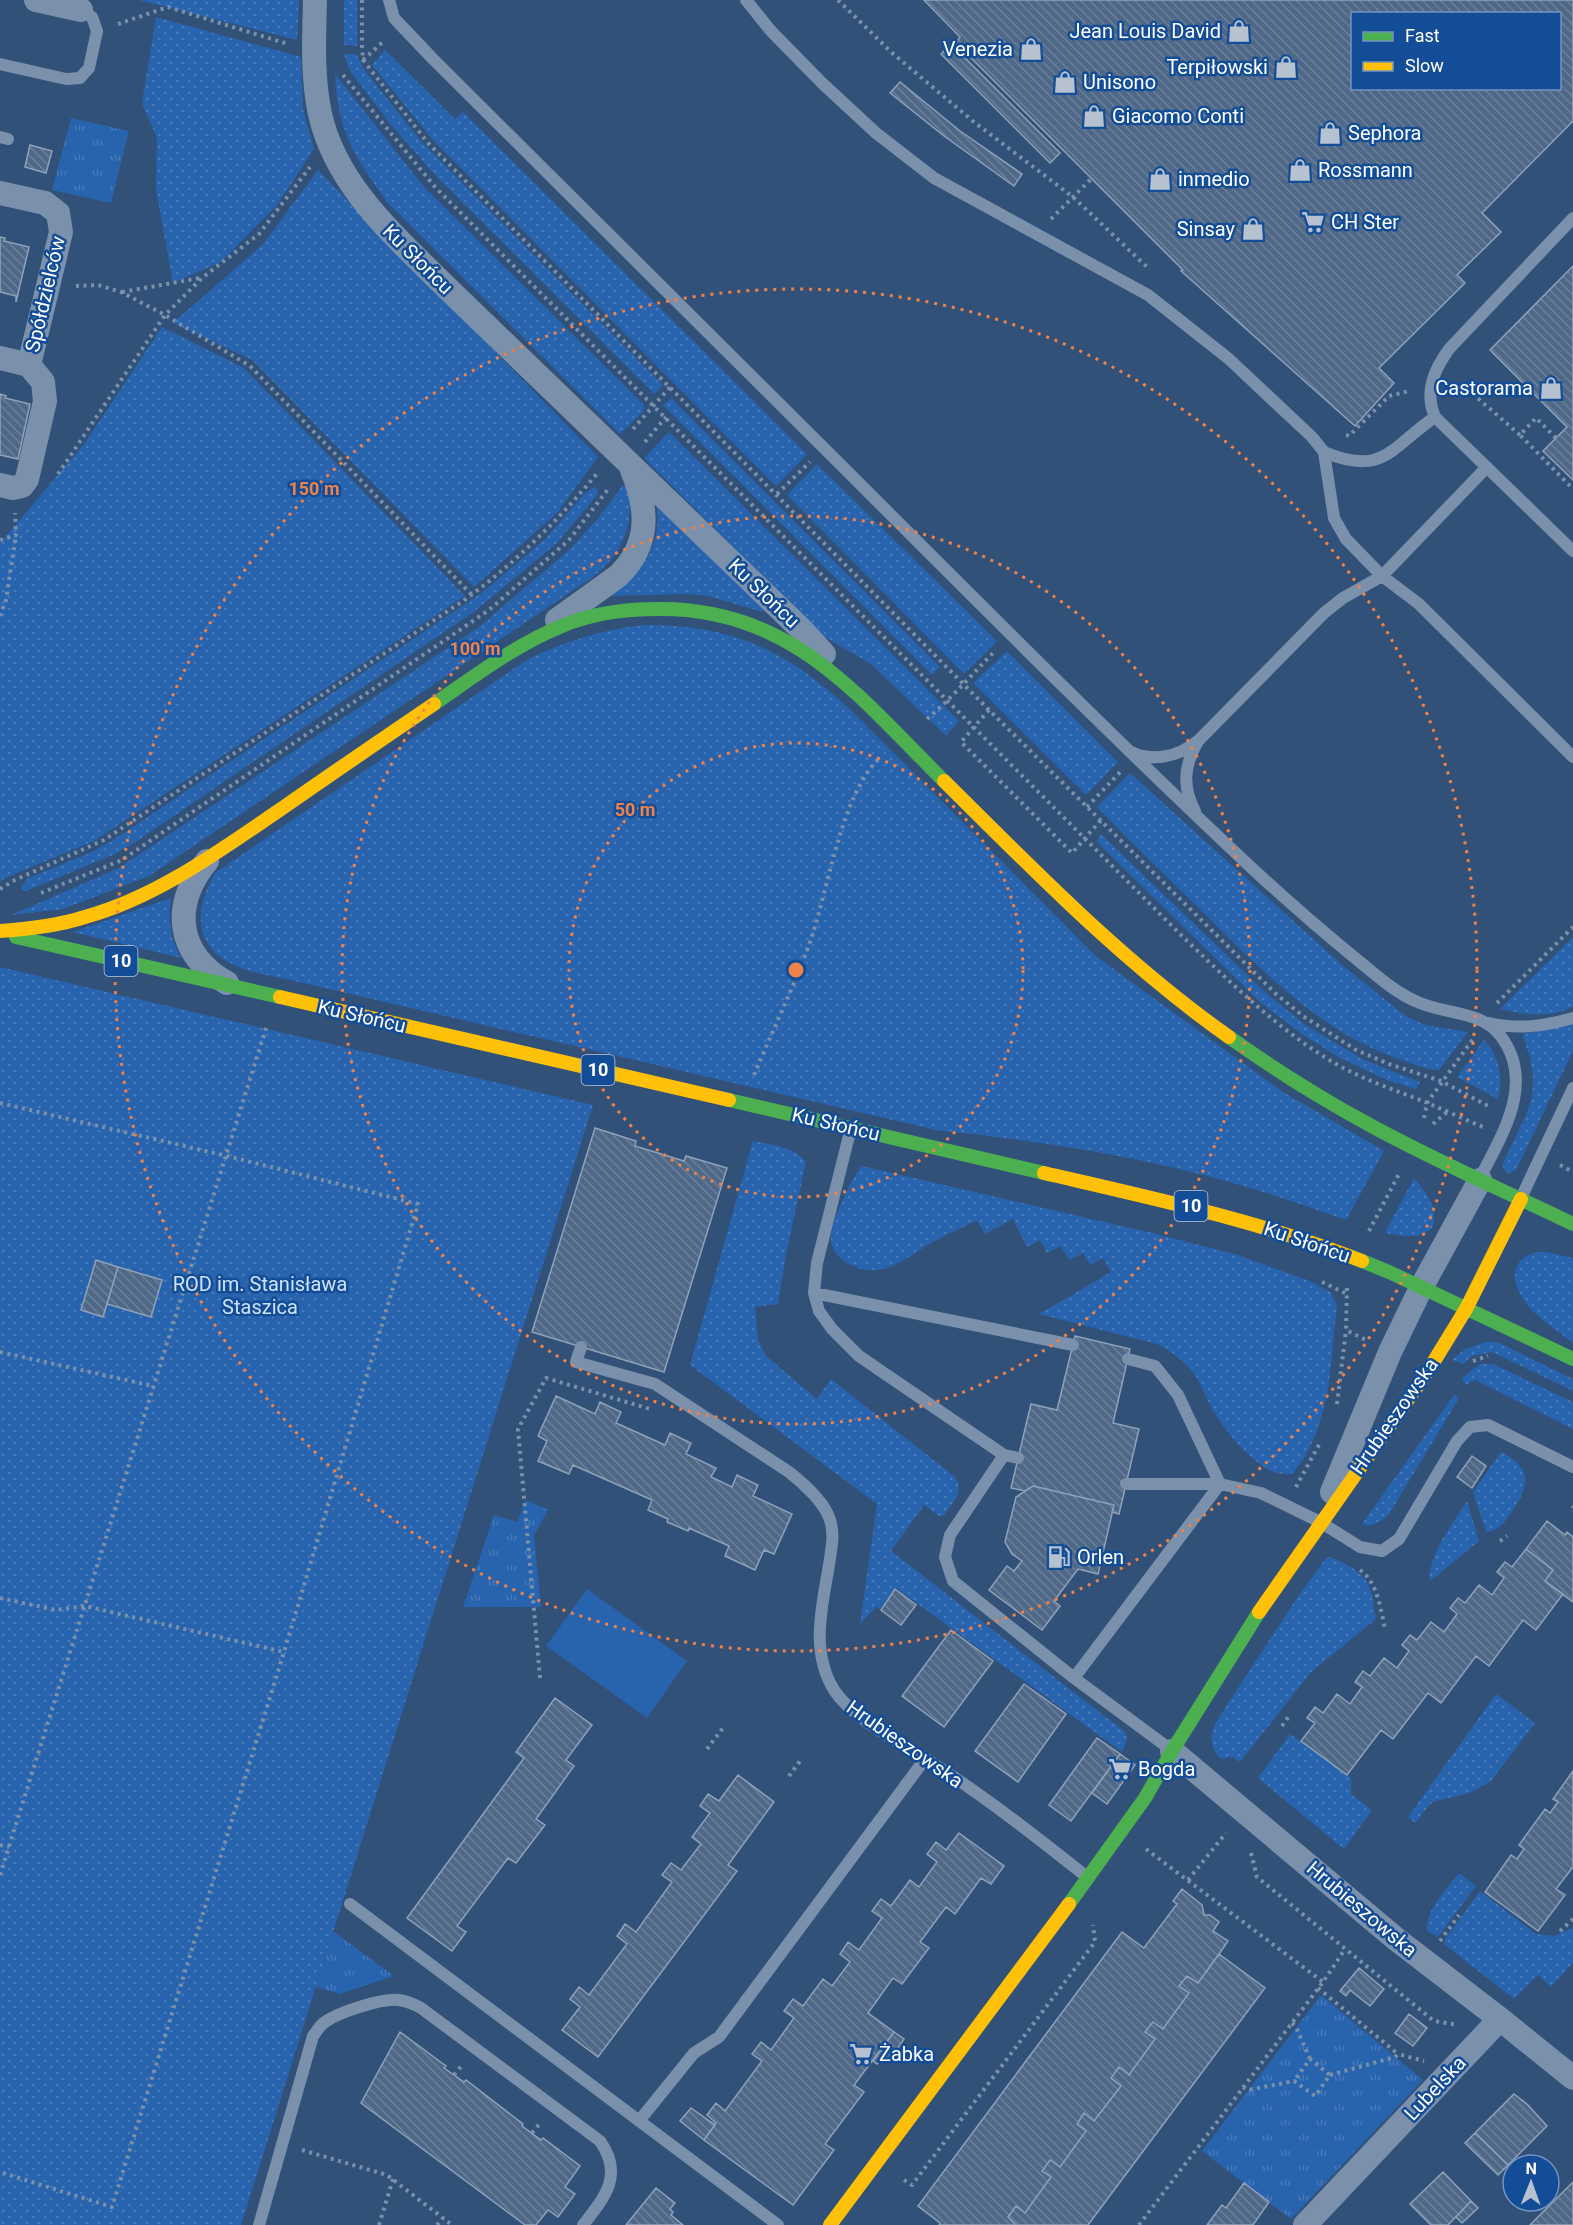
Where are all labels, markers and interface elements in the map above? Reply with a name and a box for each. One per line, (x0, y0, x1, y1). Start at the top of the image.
legend (1351, 12, 1561, 90)
shop icon: Jean Louis David (1226, 18, 1252, 44)
place label: Jean Louis David (1069, 19, 1221, 43)
text: Fast (1405, 25, 1440, 46)
shop icon: Venezia (1018, 36, 1044, 62)
place label: Venezia (943, 37, 1013, 61)
shop icon: Terpiłowski (1273, 54, 1299, 80)
place label: Terpiłowski (1166, 55, 1268, 79)
text: Slow (1405, 55, 1444, 76)
shop icon: Unisono (1052, 69, 1078, 95)
place label: Unisono (1083, 70, 1156, 94)
shop icon: Giacomo Conti (1081, 103, 1107, 129)
place label: Giacomo Conti (1112, 104, 1244, 128)
shop icon: Sephora (1317, 120, 1343, 146)
place label: Sephora (1348, 121, 1421, 145)
shop icon: Rossmann (1287, 157, 1313, 183)
place label: Rossmann (1318, 158, 1413, 182)
shop icon: inmedio (1147, 166, 1173, 192)
place label: inmedio (1178, 167, 1250, 191)
supermarket icon: CH Ster (1300, 209, 1326, 235)
place label: CH Ster (1331, 210, 1399, 234)
shop icon: Sinsay (1240, 216, 1266, 242)
place label: Sinsay (1177, 217, 1236, 241)
street label: Ku Słońcu (378, 219, 458, 299)
street label: Spółdzielców (20, 234, 70, 354)
shop icon: Castorama (1538, 375, 1564, 401)
place label: Castorama (1435, 376, 1533, 400)
text: 150 m (288, 478, 340, 499)
street label: Ku Słońcu (723, 553, 805, 633)
text: 100 m (449, 638, 501, 659)
text: 50 m (615, 799, 655, 820)
road number: 10 (104, 946, 138, 976)
centre of rings (786, 960, 806, 980)
street label: Ku Słońcu (316, 994, 408, 1038)
road number: 10 (582, 1055, 614, 1085)
street label: Ku Słońcu (790, 1102, 882, 1146)
road number: 10 (1174, 1191, 1208, 1221)
street label: Ku Słońcu (1261, 1216, 1353, 1268)
park label: ROD im. Stanisława Staszica (173, 1272, 347, 1319)
street label: Hrubieszowska (1345, 1353, 1443, 1479)
fuel station icon: Orlen (1046, 1544, 1072, 1570)
place label: Orlen (1077, 1545, 1124, 1569)
street label: Hrubieszowska (842, 1695, 968, 1793)
supermarket icon: Bogda (1107, 1756, 1133, 1782)
place label: Bogda (1138, 1757, 1195, 1781)
street label: Hrubieszowska (1302, 1856, 1422, 1962)
supermarket icon: Żabka (848, 2041, 874, 2067)
place label: Żabka (879, 2042, 934, 2066)
street label: Lubelska (1399, 2051, 1471, 2125)
north arrow (1501, 2153, 1561, 2213)
text: N (1525, 2159, 1537, 2178)

